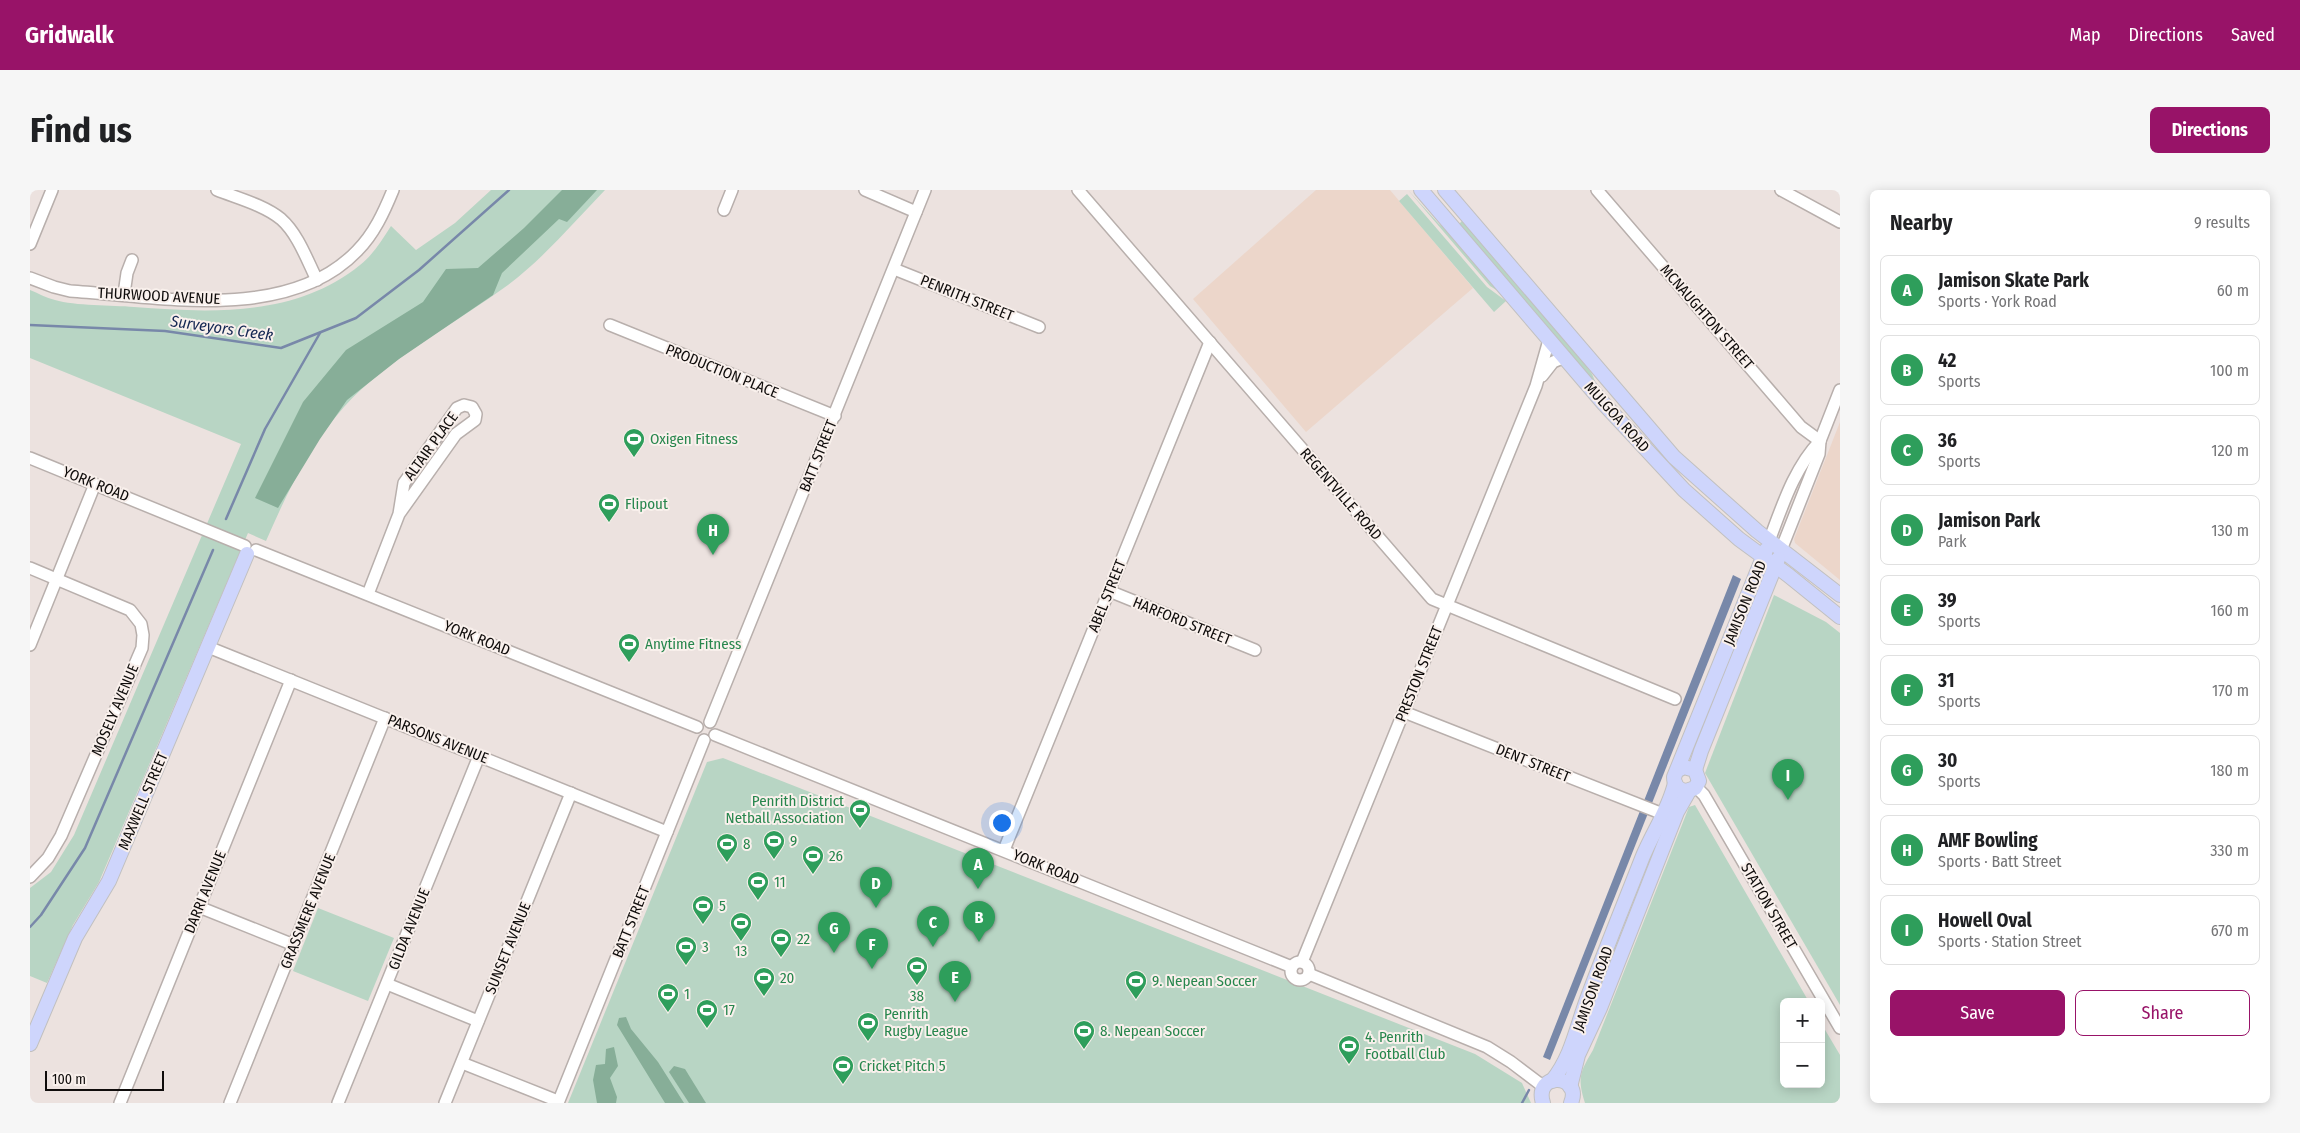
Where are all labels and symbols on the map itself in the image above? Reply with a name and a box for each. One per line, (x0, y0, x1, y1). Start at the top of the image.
street label: MCNAUGHTON STREET (1657, 261, 1758, 373)
street label: PENRITH STREET (918, 271, 1016, 325)
street label: THURWOOD AVENUE (97, 284, 221, 308)
water label: Surveyors Creek (169, 311, 275, 345)
street label: PRODUCTION PLACE (663, 340, 781, 402)
street label: MULGOA ROAD (1581, 378, 1653, 456)
street label: ALTAIR PLACE (400, 408, 462, 484)
street label: BATT STREET (795, 417, 841, 495)
sports icon: Oxigen Fitness (622, 427, 646, 458)
place label: Oxigen Fitness (650, 430, 738, 448)
street label: REGENTVILLE ROAD (1296, 444, 1386, 544)
street label: YORK ROAD (60, 463, 132, 505)
sports icon: Flipout (597, 492, 621, 523)
place label: Flipout (625, 495, 668, 513)
pin: H (697, 514, 729, 555)
street label: ABEL STREET (1084, 557, 1130, 635)
street label: JAMISON ROAD (1720, 558, 1770, 648)
street label: HARFORD STREET (1130, 593, 1234, 649)
street label: YORK ROAD (441, 617, 513, 659)
street label: PRESTON STREET (1392, 623, 1446, 725)
sports icon: Anytime Fitness (617, 632, 641, 663)
place label: Anytime Fitness (645, 635, 741, 653)
street label: MOSELY AVENUE (88, 661, 142, 759)
street label: PARSONS AVENUE (385, 711, 491, 767)
street label: DENT STREET (1493, 740, 1573, 786)
street label: MAXWELL STREET (114, 749, 172, 852)
pin: I (1772, 759, 1804, 800)
place label: Penrith District Netball Association (726, 792, 844, 827)
sports icon: Penrith District Netball Association (848, 798, 872, 829)
your location (989, 810, 1015, 836)
sports icon: 9 (762, 829, 786, 860)
sports icon: 8 (715, 832, 739, 863)
place label: 9 (790, 832, 797, 850)
place label: 8 (743, 835, 751, 853)
sports icon: 26 (801, 844, 825, 875)
street label: YORK ROAD (1010, 846, 1082, 888)
place label: 26 (829, 847, 843, 865)
street label: DARRI AVENUE (180, 848, 230, 936)
pin: A (962, 848, 994, 889)
street label: GRASSMERE AVENUE (277, 851, 339, 971)
street label: STATION STREET (1737, 860, 1801, 952)
pin: D (860, 867, 892, 908)
sports icon: 11 (746, 870, 770, 901)
place label: 11 (774, 873, 786, 891)
street label: BATT STREET (608, 883, 654, 961)
street label: GILDA AVENUE (384, 886, 434, 972)
sports icon: 5 (691, 894, 715, 925)
place label: 5 (719, 897, 726, 915)
street label: SUNSET AVENUE (481, 899, 535, 997)
pin: B (963, 901, 995, 942)
pin: C (917, 906, 949, 947)
sports icon: 13 (729, 911, 753, 942)
pin: G (818, 912, 850, 953)
sports icon: 22 (769, 927, 793, 958)
pin: F (856, 928, 888, 969)
place label: 22 (797, 930, 811, 948)
sports icon: 3 (674, 935, 698, 966)
place label: 3 (702, 938, 709, 956)
place label: 13 (735, 942, 748, 960)
street label: JAMISON ROAD (1569, 944, 1617, 1034)
sports icon: 38 (905, 955, 929, 986)
pin: E (939, 961, 971, 1002)
sports icon: 20 (752, 966, 776, 997)
place label: 20 (780, 969, 794, 987)
sports icon: 9. Nepean Soccer (1124, 969, 1148, 1000)
place label: 9. Nepean Soccer (1152, 972, 1258, 990)
sports icon: 1 (656, 982, 680, 1013)
place label: 1 (684, 985, 690, 1003)
place label: 38 (910, 987, 924, 1005)
sports icon: 17 (695, 998, 719, 1029)
place label: 17 (723, 1001, 735, 1019)
place label: Penrith Rugby League (884, 1005, 968, 1040)
sports icon: Penrith Rugby League (856, 1011, 880, 1042)
sports icon: 8. Nepean Soccer (1072, 1019, 1096, 1050)
place label: 8. Nepean Soccer (1100, 1022, 1206, 1040)
place label: 4. Penrith Football Club (1365, 1028, 1445, 1063)
sports icon: 4. Penrith Football Club (1337, 1034, 1361, 1065)
sports icon: Cricket Pitch 5 (831, 1054, 855, 1085)
place label: Cricket Pitch 5 (859, 1057, 946, 1075)
scale bar (45, 1068, 164, 1091)

